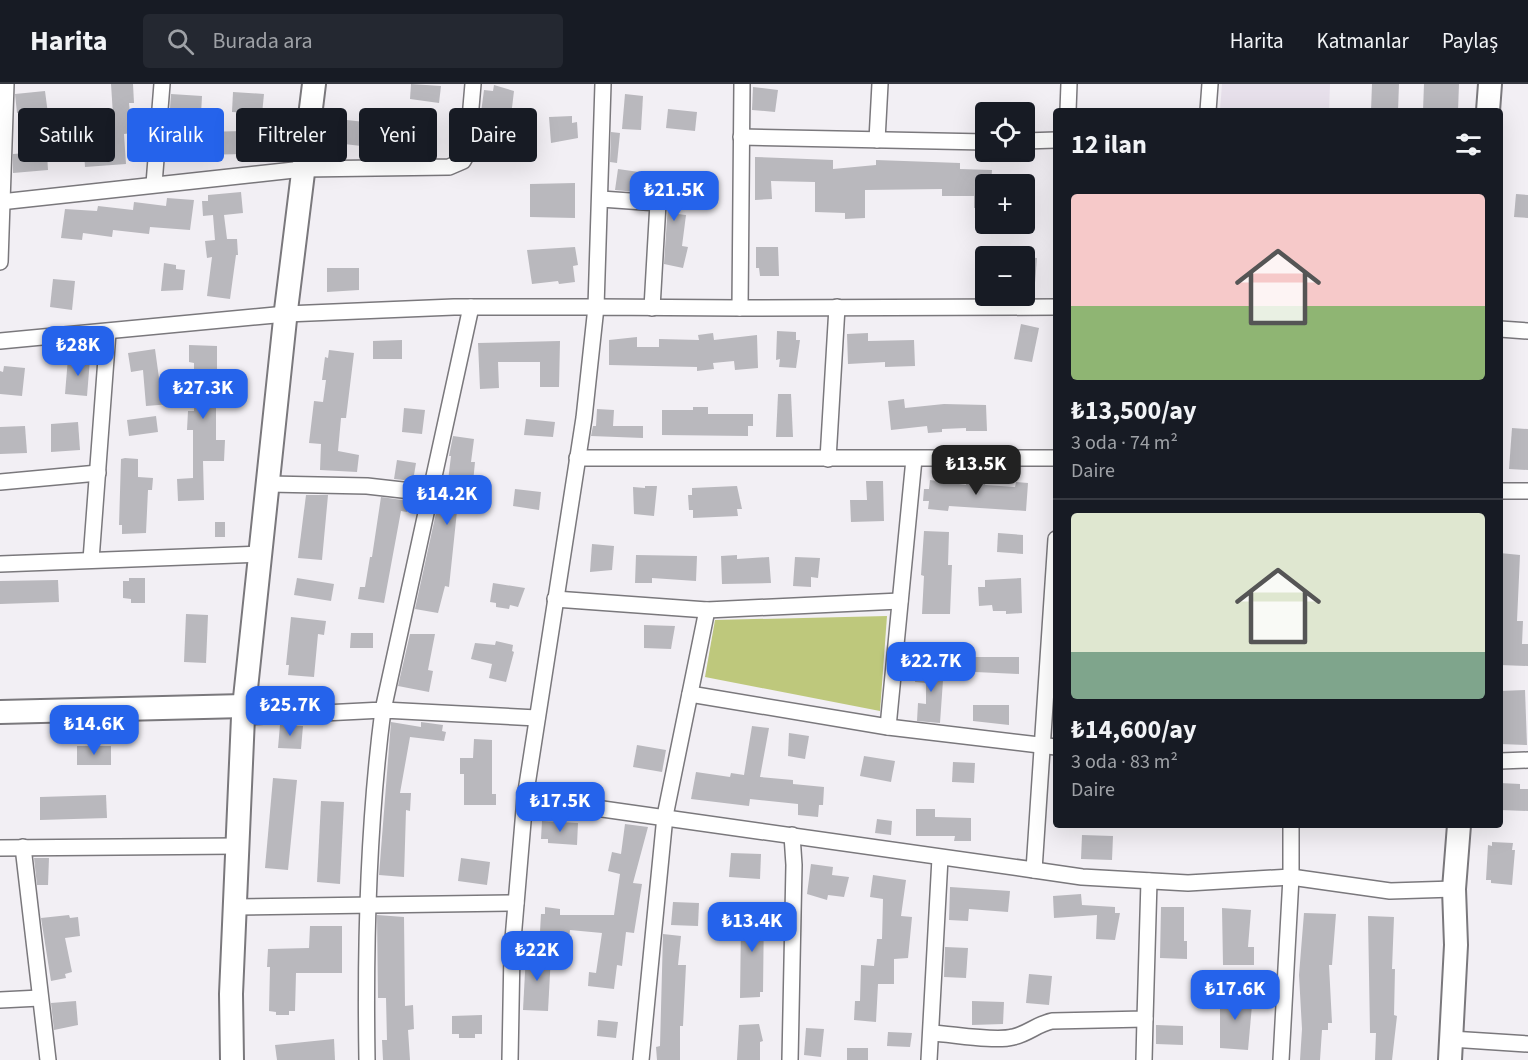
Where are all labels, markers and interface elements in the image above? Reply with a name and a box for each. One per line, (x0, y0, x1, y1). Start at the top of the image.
search box (143, 14, 563, 68)
text: Harita (30, 21, 107, 61)
icon: search (164, 25, 197, 58)
text: Burada ara (212, 25, 313, 57)
text: Harita (1230, 26, 1284, 56)
text: Katmanlar (1317, 26, 1409, 56)
text: Paylaş (1442, 26, 1498, 56)
map controls (975, 102, 1035, 306)
button: locate (975, 102, 1035, 162)
chip: Satılık (18, 108, 115, 162)
chip: Kiralık (127, 108, 224, 162)
chip: Filtreler (236, 108, 347, 162)
chip: Yeni (359, 108, 437, 162)
chip: Daire (449, 108, 537, 162)
text: 12 ilan (1071, 126, 1147, 163)
icon: filters (1452, 128, 1485, 161)
pin: ₺21.5K (625, 171, 723, 222)
button: + (975, 174, 1035, 234)
text: ₺21.5K (644, 176, 704, 204)
icon: home (1224, 233, 1332, 341)
button: − (975, 246, 1035, 306)
pin: ₺28K (42, 326, 114, 377)
text: ₺28K (56, 331, 100, 359)
pin: ₺27.3K (154, 369, 252, 420)
text: ₺27.3K (173, 374, 233, 402)
text: ₺13,500/ay (1071, 392, 1197, 429)
text: 3 oda · 74 m² (1071, 429, 1178, 457)
pin: ₺13.5K (927, 445, 1025, 496)
text: ₺13.5K (946, 450, 1006, 478)
text: Daire (1071, 457, 1115, 485)
pin: ₺14.2K (398, 475, 496, 526)
text: ₺14.2K (417, 480, 477, 508)
icon: home (1224, 552, 1332, 660)
pin: ₺22.7K (882, 642, 980, 693)
text: ₺22.7K (901, 647, 961, 675)
pin: ₺25.7K (241, 686, 339, 737)
text: ₺25.7K (260, 691, 320, 719)
pin: ₺14.6K (45, 705, 143, 756)
text: ₺14.6K (64, 710, 124, 738)
text: ₺14,600/ay (1071, 711, 1197, 748)
text: 3 oda · 83 m² (1071, 748, 1178, 776)
text: Daire (1071, 776, 1115, 804)
pin: ₺17.5K (511, 782, 609, 833)
text: ₺17.5K (530, 787, 590, 815)
pin: ₺13.4K (703, 902, 801, 953)
text: ₺13.4K (722, 907, 782, 935)
pin: ₺22K (501, 931, 573, 982)
text: ₺22K (515, 936, 559, 964)
pin: ₺17.6K (1186, 970, 1284, 1021)
text: ₺17.6K (1205, 975, 1265, 1003)

